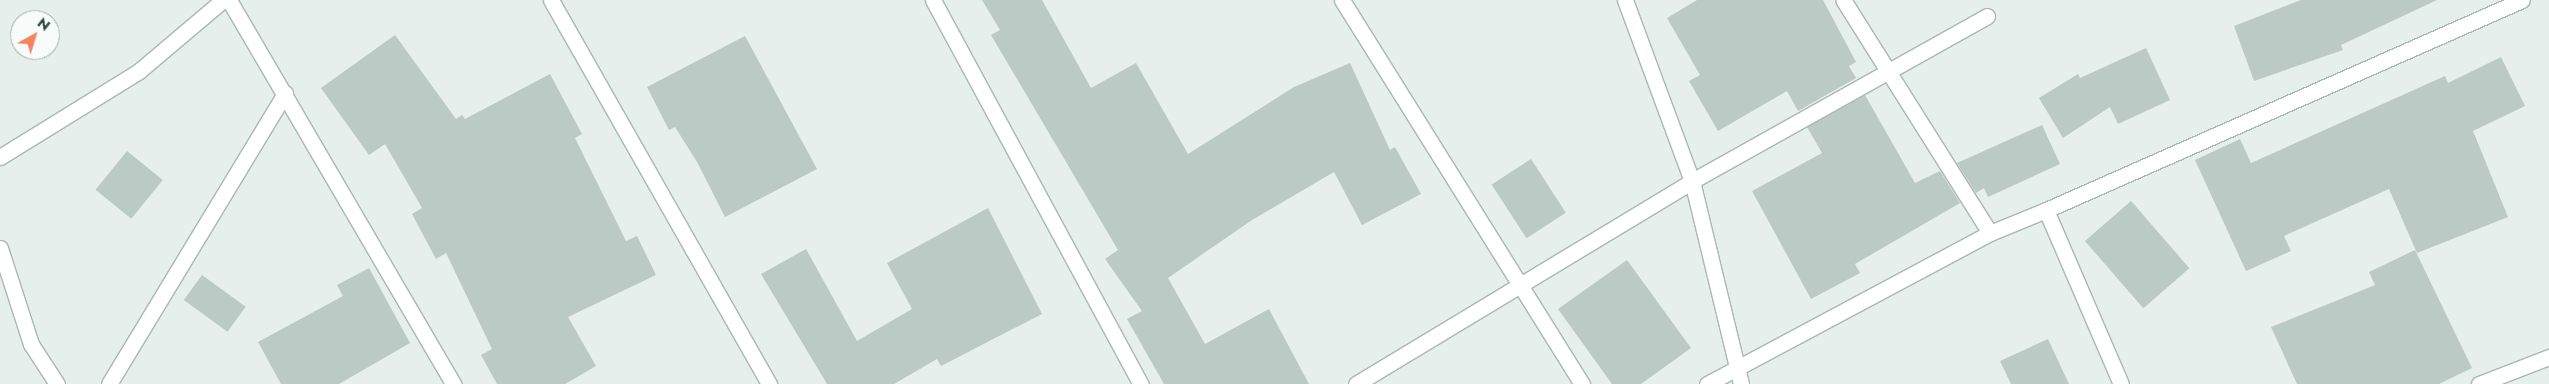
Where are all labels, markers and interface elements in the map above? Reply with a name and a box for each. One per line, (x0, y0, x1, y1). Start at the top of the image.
north arrow (10, 10, 60, 60)
text: N (33, 13, 54, 35)

